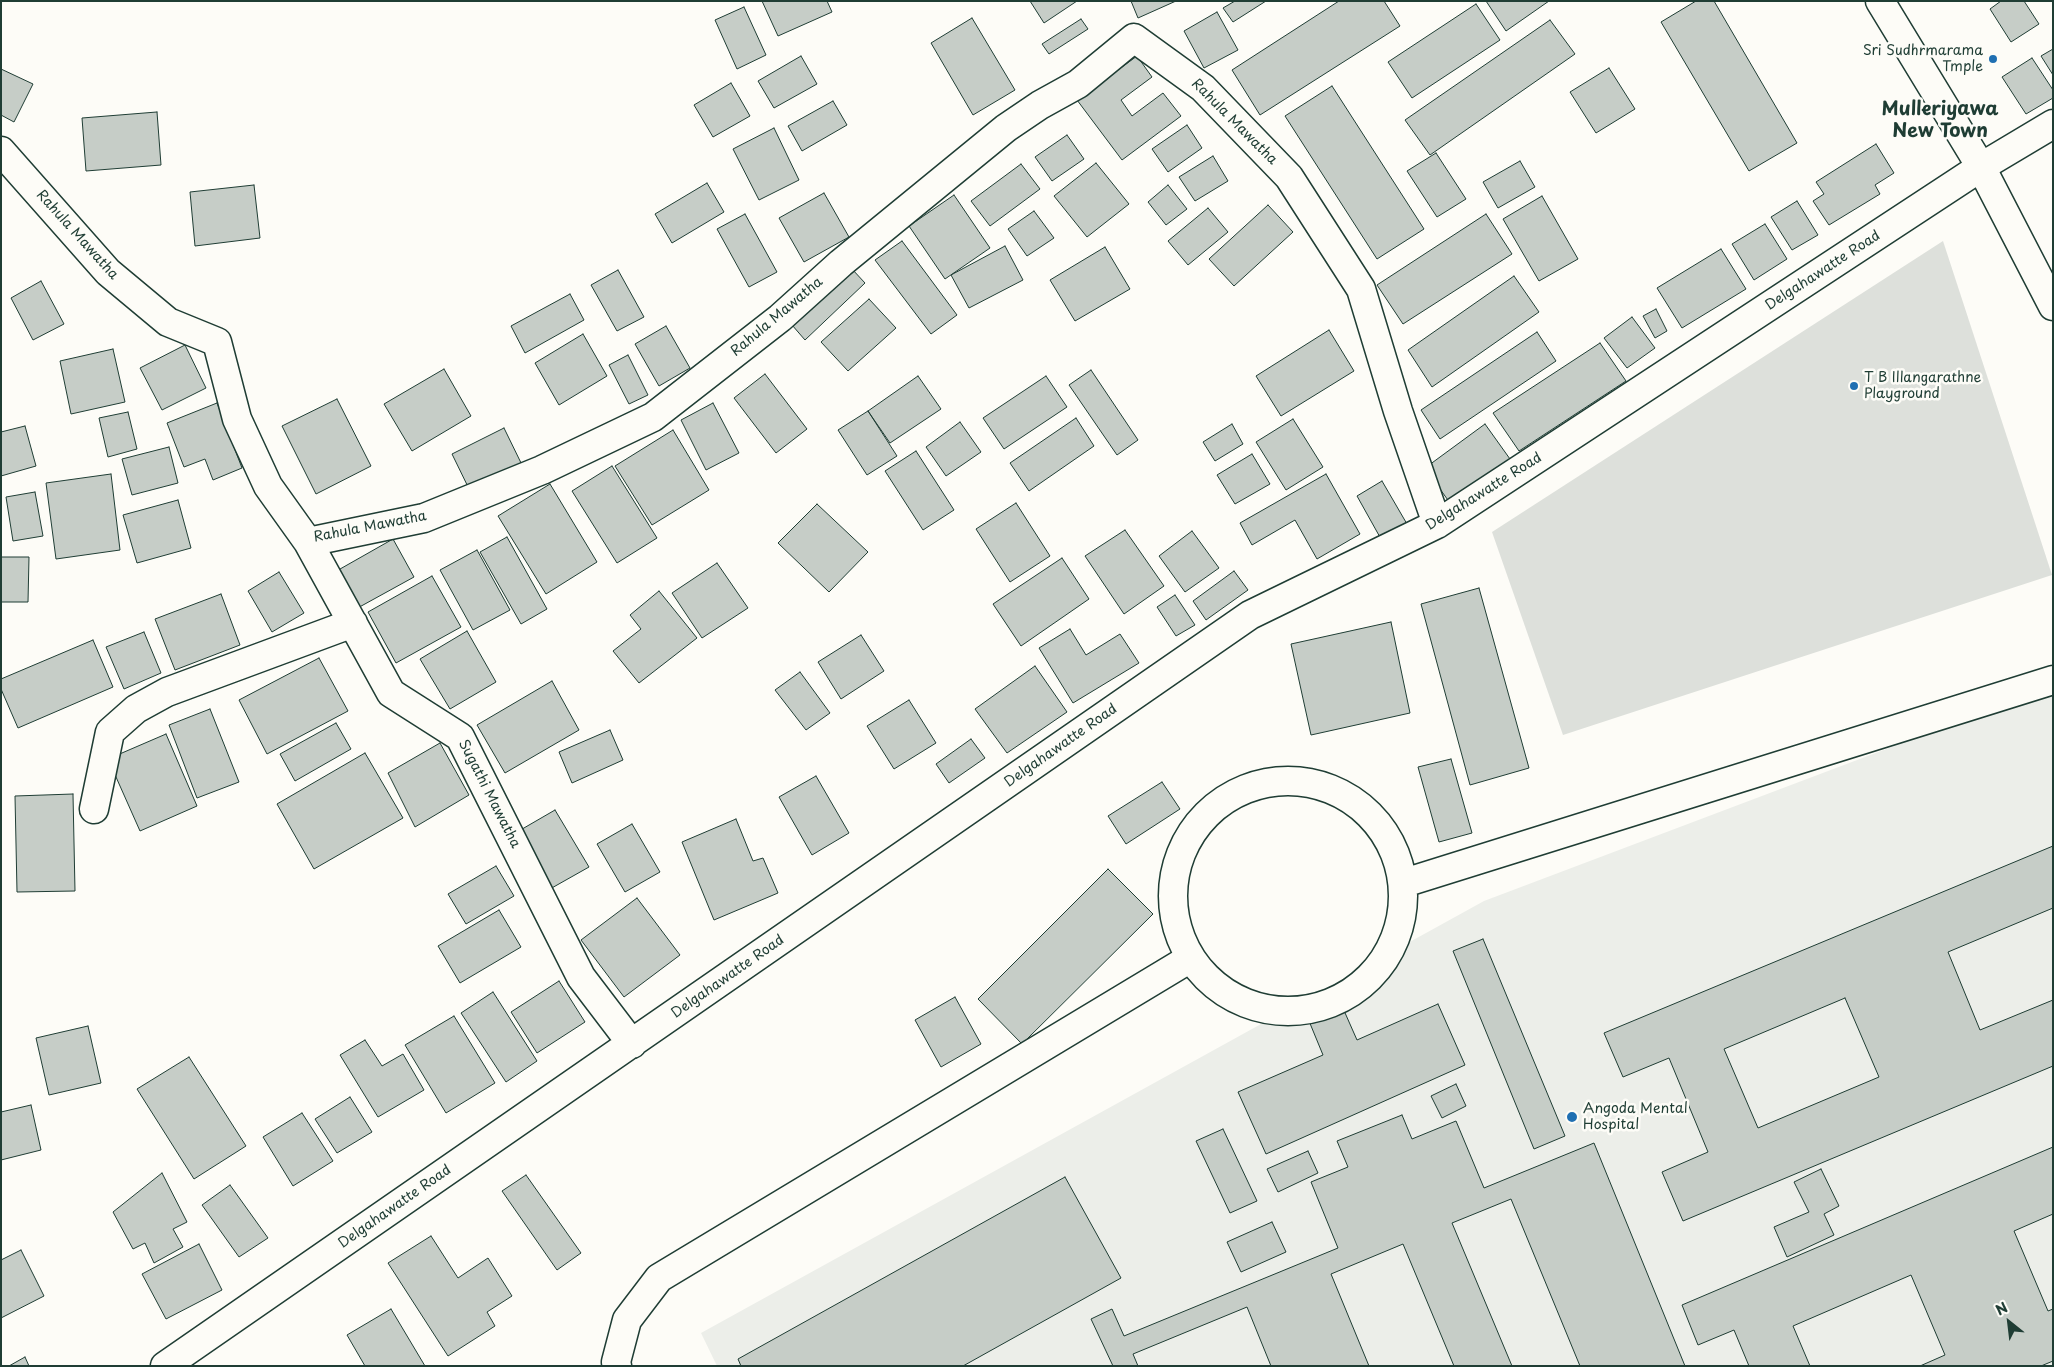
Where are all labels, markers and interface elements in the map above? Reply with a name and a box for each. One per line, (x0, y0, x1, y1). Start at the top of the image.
place label: Sri Sudhrmarama Tmple (1863, 43, 1983, 75)
marker: Sri Sudhrmarama Tmple (1987, 53, 1999, 65)
street label: Rahula Mawatha (1188, 76, 1280, 168)
district label: Mulleriyawa New Town (1882, 99, 1998, 143)
street label: Rahula Mawatha (32, 187, 122, 283)
street label: Delgahawatte Road (1762, 228, 1884, 314)
street label: Rahula Mawatha (728, 274, 826, 360)
place label: T B Illangarathne Playground (1864, 370, 1981, 402)
marker: T B Illangarathne Playground (1848, 380, 1860, 392)
street label: Delgahawatte Road (1423, 450, 1545, 534)
street label: Rahula Mawatha (312, 508, 428, 546)
street label: Delgahawatte Road (1002, 701, 1120, 791)
street label: Sugathi Mawatha (454, 737, 524, 851)
street label: Delgahawatte Road (669, 932, 787, 1022)
place label: Angoda Mental Hospital (1583, 1101, 1688, 1134)
marker: Angoda Mental Hospital (1565, 1110, 1579, 1124)
street label: Delgahawatte Road (336, 1162, 454, 1252)
north arrow (1984, 1297, 2034, 1347)
text: N (1992, 1297, 2011, 1320)

